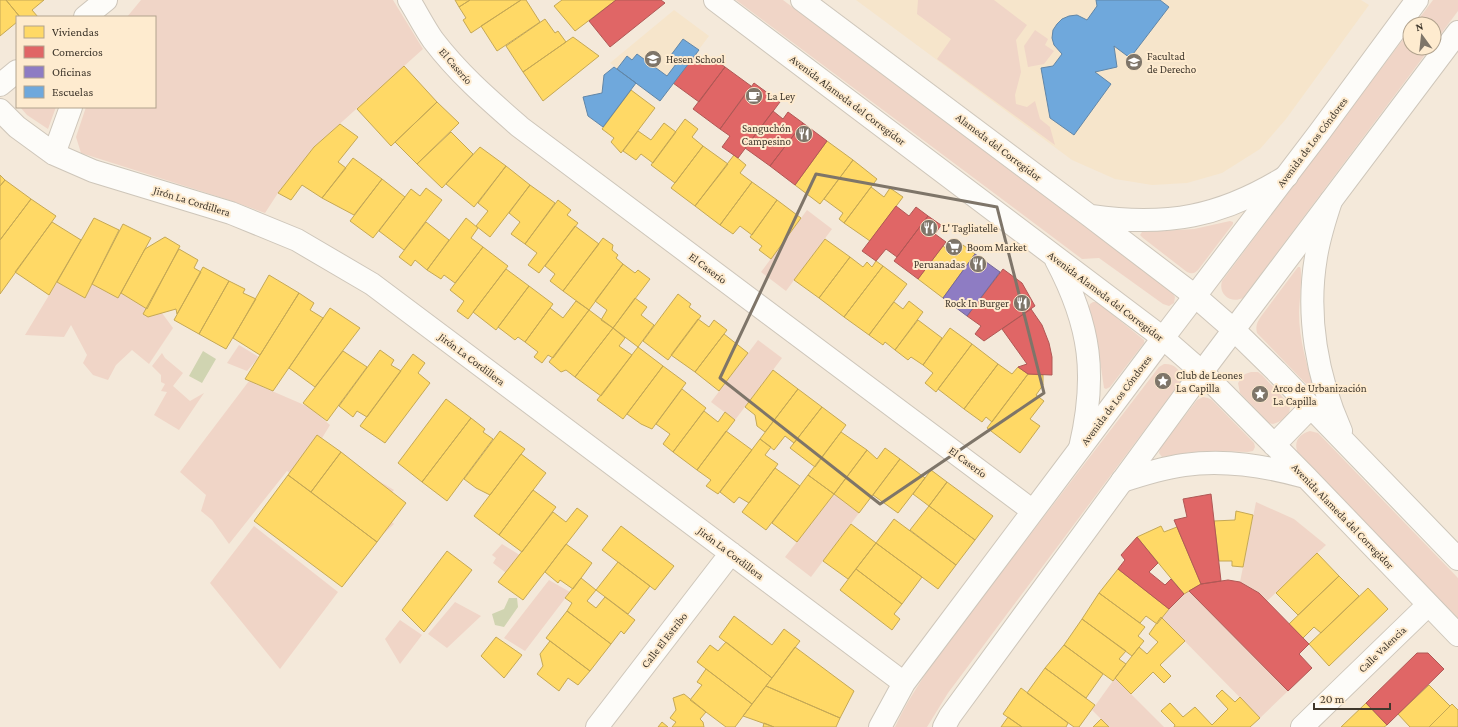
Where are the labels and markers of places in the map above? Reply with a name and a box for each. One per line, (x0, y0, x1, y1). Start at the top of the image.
school or university icon: Hesen School (643, 49, 663, 69)
place label: Facultad de Derecho (1147, 50, 1197, 75)
school or university icon: Facultad de Derecho (1124, 52, 1144, 72)
place label: Hesen School (666, 53, 725, 65)
cafe icon: La Ley (744, 86, 764, 106)
place label: La Ley (767, 90, 796, 103)
place label: Sanguchón Campesino (741, 122, 792, 148)
restaurant icon: Sanguchón Campesino (794, 124, 814, 144)
restaurant icon: L' Tagliatelle (919, 218, 939, 238)
place label: L' Tagliatelle (942, 222, 998, 235)
supermarket icon: Boom Market (944, 237, 964, 257)
place label: Boom Market (967, 241, 1027, 253)
restaurant icon: Peruanadas (968, 254, 988, 274)
place label: Peruanadas (914, 258, 965, 270)
restaurant icon: Rock In Burger (1012, 293, 1032, 313)
place label: Rock In Burger (945, 297, 1009, 310)
place label: Club de Leones La Capilla (1176, 369, 1242, 395)
place icon: Club de Leones La Capilla (1153, 371, 1173, 391)
place label: Arco de Urbanización La Capilla (1273, 382, 1367, 408)
place icon: Arco de Urbanización La Capilla (1250, 384, 1270, 404)

